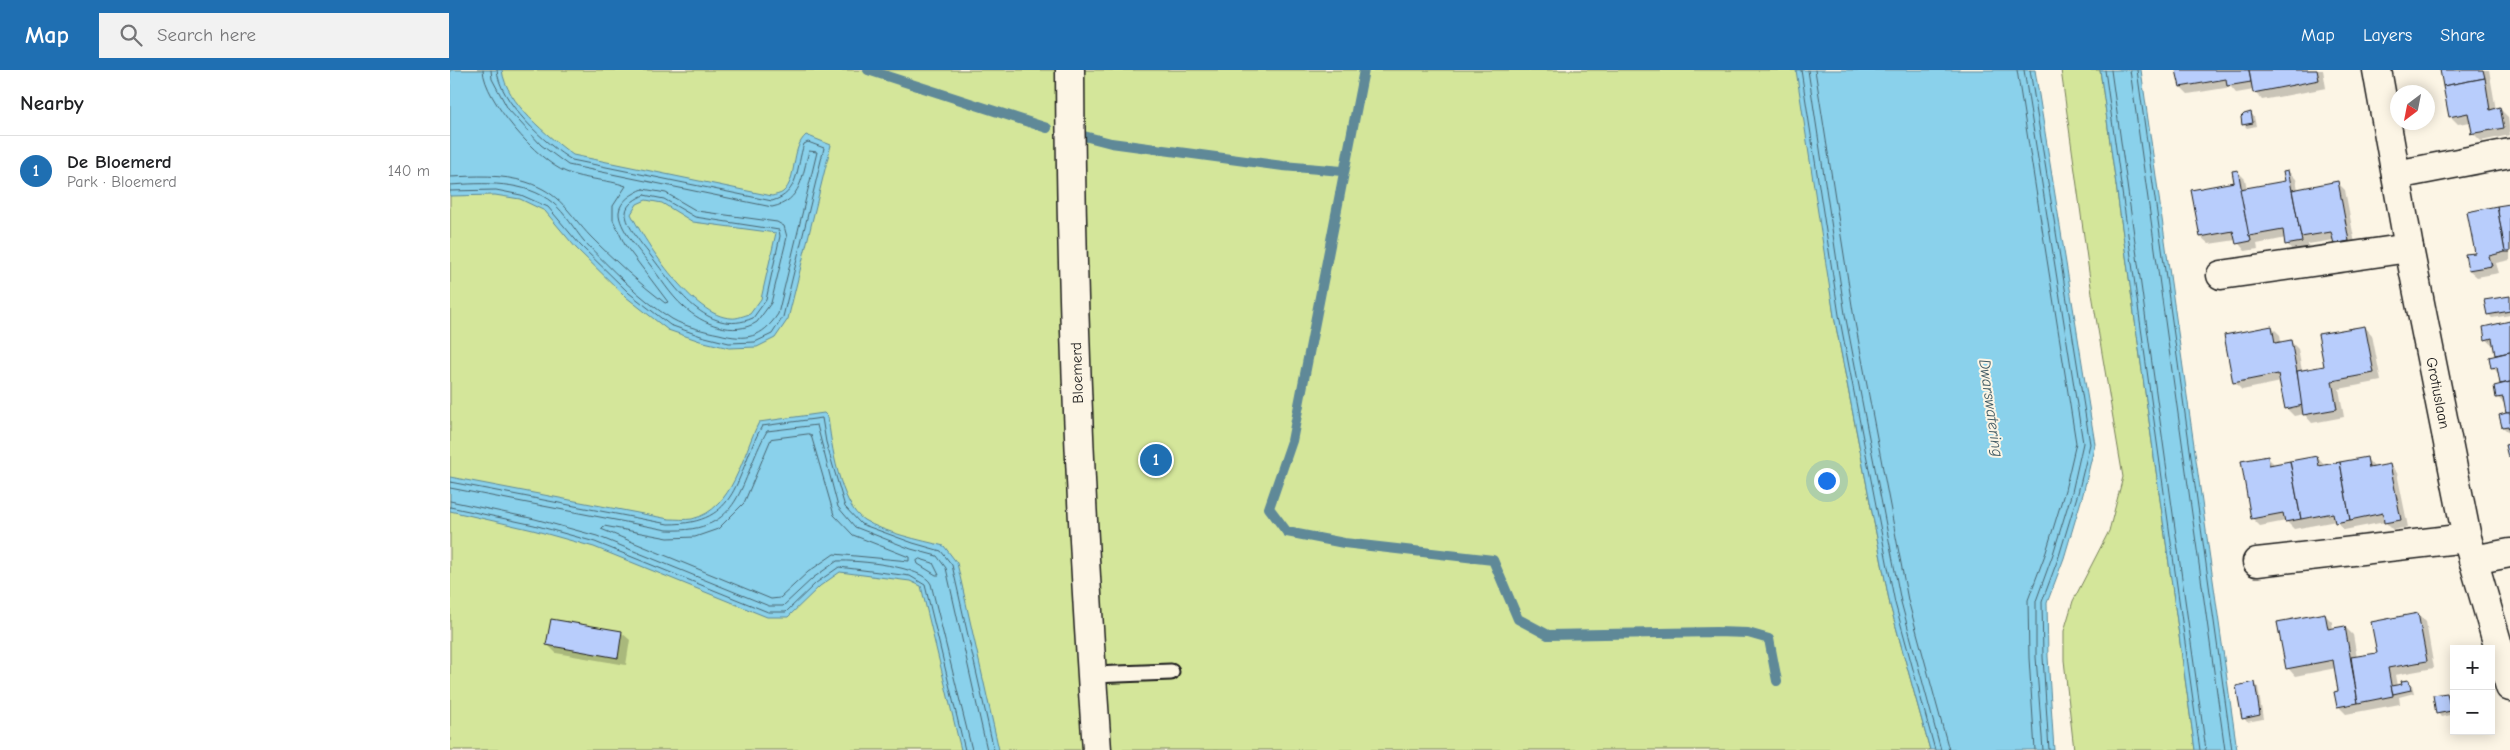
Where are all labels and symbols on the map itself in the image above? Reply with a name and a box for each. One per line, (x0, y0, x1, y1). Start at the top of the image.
north arrow (2390, 85, 2435, 130)
street label: Bloemerd (1067, 342, 1087, 404)
street label: Grotiuslaan (2422, 355, 2454, 431)
water label: Dwarswatering (1975, 358, 2007, 458)
pin: 1 (1140, 441, 1172, 479)
your location (1814, 468, 1840, 494)

